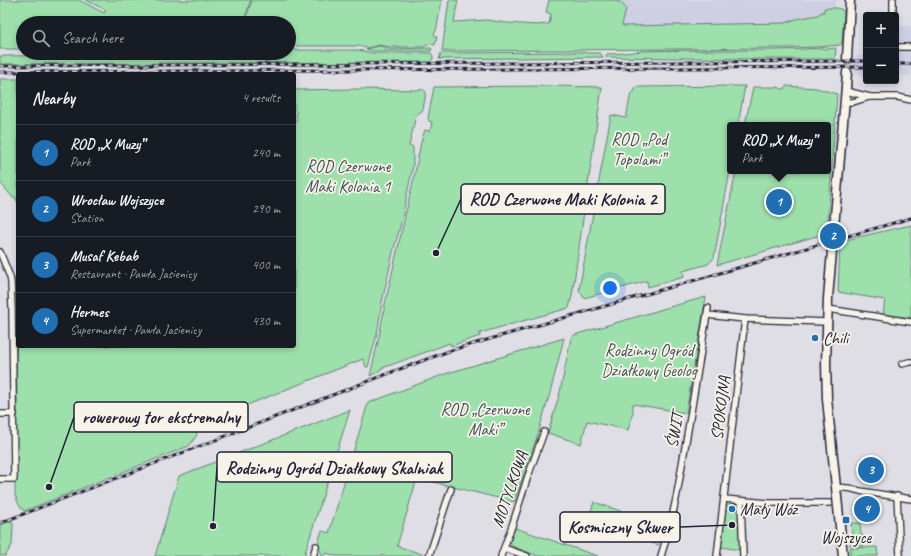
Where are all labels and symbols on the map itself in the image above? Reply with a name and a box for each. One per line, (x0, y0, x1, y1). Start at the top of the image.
park label: ROD „Pod Topolami” (611, 129, 669, 170)
park label: ROD Czerwone Maki Kolonia 1 (305, 156, 392, 197)
callout: ROD Czerwone Maki Kolonia 2 (461, 184, 665, 214)
pin: 1 (766, 187, 792, 217)
text: ROD Czerwone Maki Kolonia 2 (469, 188, 659, 210)
pin: 2 (820, 221, 846, 251)
your location (600, 278, 620, 298)
place label: Chili (823, 328, 850, 349)
marker: Chili (810, 333, 820, 343)
park label: Rodzinny Ogród Działkowy Geolog (601, 340, 699, 381)
street label: SPOKOJNA (706, 374, 735, 441)
park label: ROD „Czerwone Maki” (440, 399, 531, 440)
callout: rowerowy tor ekstremalny (74, 402, 248, 432)
text: rowerowy tor ekstremalny (82, 406, 242, 428)
street label: ŚWIT (660, 407, 689, 449)
street label: MOTYLKOWA (487, 448, 532, 530)
callout: Rodzinny Ogród Działkowy Skalniak (217, 452, 452, 482)
pin: 3 (858, 455, 884, 485)
text: Rodzinny Ogród Działkowy Skalniak (225, 457, 445, 479)
pin: 4 (854, 494, 880, 524)
place label: Mały Wóz (740, 499, 799, 520)
marker: Mały Wóz (727, 504, 737, 514)
callout: Kosmiczny Skwer (560, 512, 680, 542)
marker: Wojszyce (841, 515, 851, 525)
text: Kosmiczny Skwer (568, 516, 675, 538)
place label: Wojszyce (821, 527, 873, 548)

